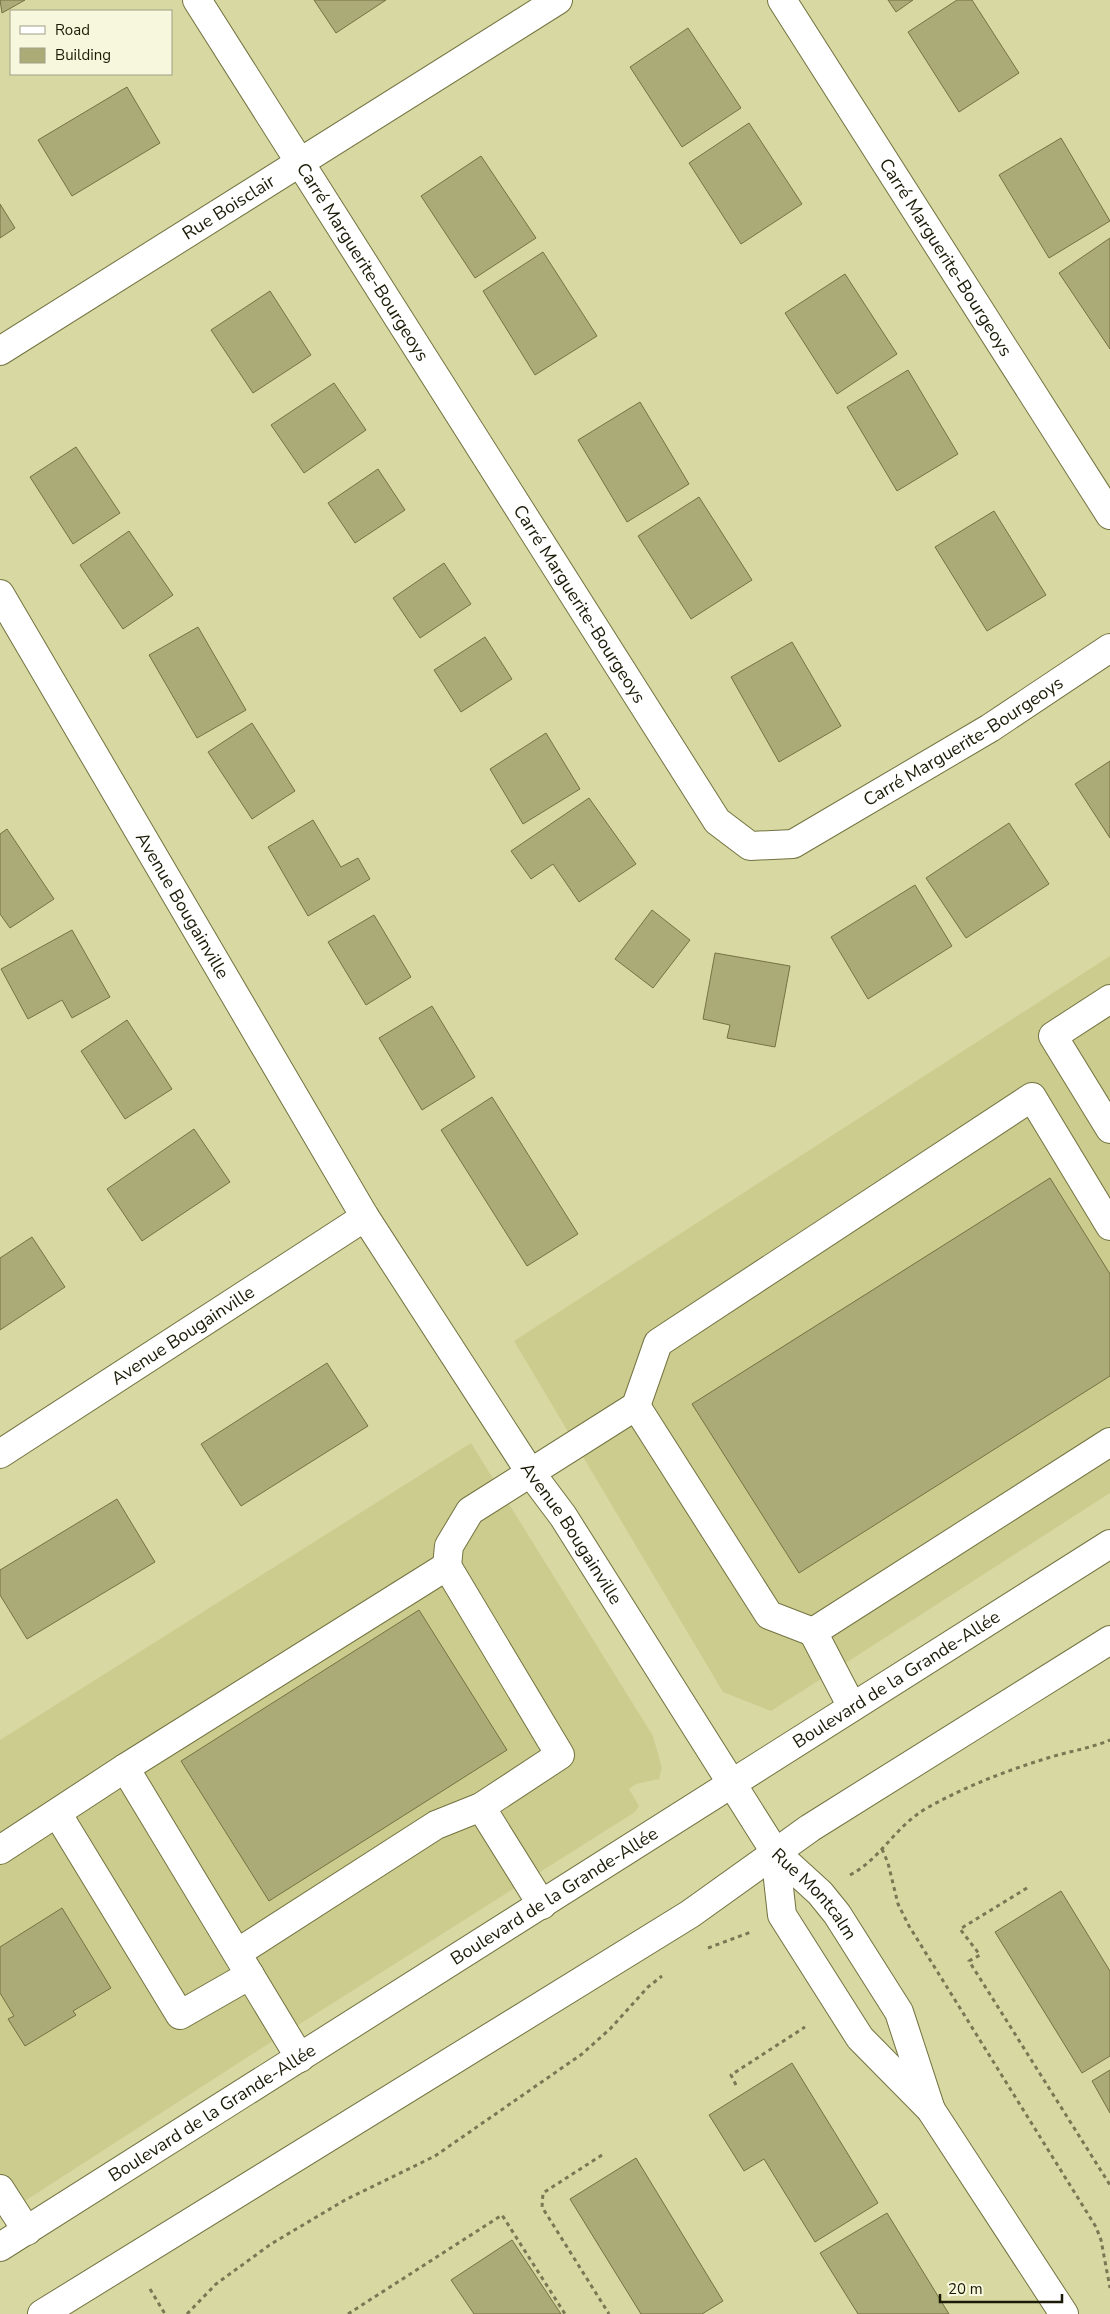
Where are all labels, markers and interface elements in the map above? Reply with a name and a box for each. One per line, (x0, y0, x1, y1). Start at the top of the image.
legend (10, 10, 172, 75)
text: Road (55, 20, 90, 40)
text: Building (55, 45, 111, 65)
street label: Carré Marguerite-Bourgeoys (874, 154, 1018, 361)
street label: Carré Marguerite-Bourgeoys (291, 158, 435, 366)
street label: Rue Boisclair (178, 169, 280, 245)
street label: Carré Marguerite-Bourgeoys (508, 500, 651, 708)
street label: Carré Marguerite-Bourgeoys (859, 671, 1068, 812)
street label: Avenue Bougainville (130, 828, 235, 983)
street label: Avenue Bougainville (107, 1280, 259, 1391)
street label: Avenue Bougainville (515, 1458, 628, 1609)
street label: Boulevard de la Grande-Allée (788, 1605, 1005, 1754)
street label: Boulevard de la Grande-Allée (446, 1821, 662, 1971)
street label: Rue Montcalm (767, 1843, 862, 1944)
street label: Boulevard de la Grande-Allée (104, 2038, 320, 2187)
scale bar (940, 2272, 1062, 2304)
text: 20 m (948, 2279, 983, 2299)

